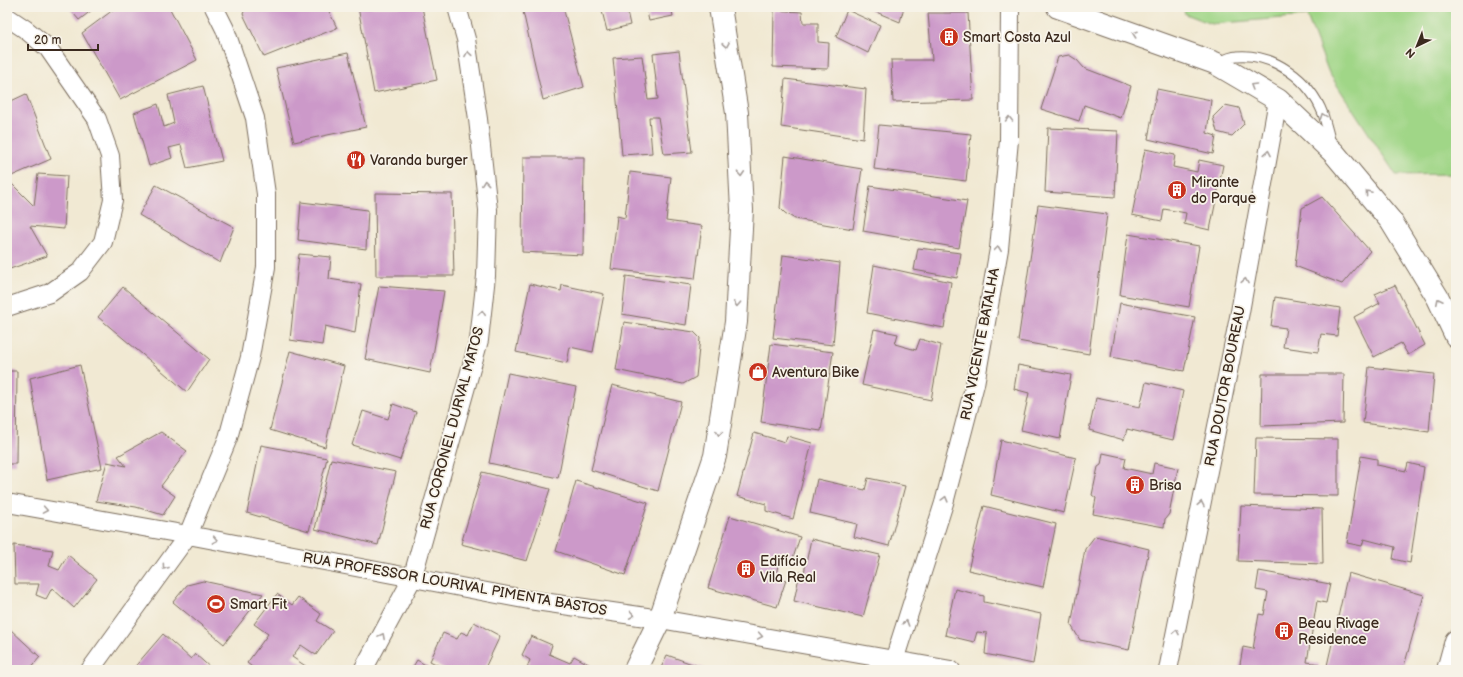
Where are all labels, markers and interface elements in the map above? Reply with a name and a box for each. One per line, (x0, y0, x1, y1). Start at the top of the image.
scale bar (28, 26, 98, 52)
building icon: Smart Costa Azul (938, 26, 960, 48)
north arrow (1397, 26, 1437, 66)
place label: Smart Costa Azul (963, 29, 1071, 46)
one-way arrow (1131, 30, 1138, 39)
text: 20 m (34, 33, 61, 48)
one-way arrow (721, 42, 730, 49)
text: N (1403, 45, 1418, 61)
one-way arrow (464, 51, 473, 57)
one-way arrow (1250, 83, 1257, 90)
one-way arrow (1319, 112, 1327, 119)
one-way arrow (1005, 116, 1013, 122)
restaurant icon: Varanda burger (345, 149, 367, 171)
one-way arrow (1264, 150, 1272, 156)
place label: Varanda burger (370, 152, 469, 169)
one-way arrow (736, 171, 745, 177)
place label: Mirante do Parque (1191, 174, 1256, 207)
building icon: Mirante do Parque (1166, 179, 1188, 201)
one-way arrow (481, 180, 490, 186)
one-way arrow (1365, 191, 1372, 198)
one-way arrow (994, 246, 1003, 252)
street label: RUA VICENTE BATALHA (957, 266, 1003, 422)
one-way arrow (1241, 278, 1249, 284)
one-way arrow (1437, 298, 1444, 305)
one-way arrow (733, 301, 742, 307)
street label: RUA DOUTOR BOUREAU (1201, 304, 1249, 468)
one-way arrow (477, 310, 486, 316)
street label: RUA CORONEL DURVAL MATOS (417, 325, 487, 531)
shop icon: Aventura Bike (747, 361, 769, 383)
place label: Aventura Bike (772, 364, 859, 381)
one-way arrow (715, 430, 724, 436)
building icon: Brisa (1124, 474, 1146, 496)
place label: Brisa (1149, 477, 1182, 494)
one-way arrow (940, 495, 949, 502)
one-way arrow (1197, 501, 1205, 507)
one-way arrow (42, 505, 49, 514)
one-way arrow (212, 535, 218, 544)
street label: RUA PROFESSOR LOURIVAL PIMENTA BASTOS (302, 549, 608, 619)
place label: Edifício Vila Real (760, 553, 816, 586)
building icon: Edifício Vila Real (735, 558, 757, 580)
one-way arrow (163, 562, 170, 569)
sports icon: Smart Fit (205, 593, 227, 615)
place label: Smart Fit (230, 596, 288, 613)
one-way arrow (629, 610, 635, 619)
place label: Beau Rivage Residence (1298, 615, 1379, 648)
one-way arrow (901, 620, 910, 627)
building icon: Beau Rivage Residence (1273, 620, 1295, 642)
one-way arrow (1171, 629, 1179, 635)
one-way arrow (377, 632, 384, 640)
one-way arrow (757, 632, 763, 640)

